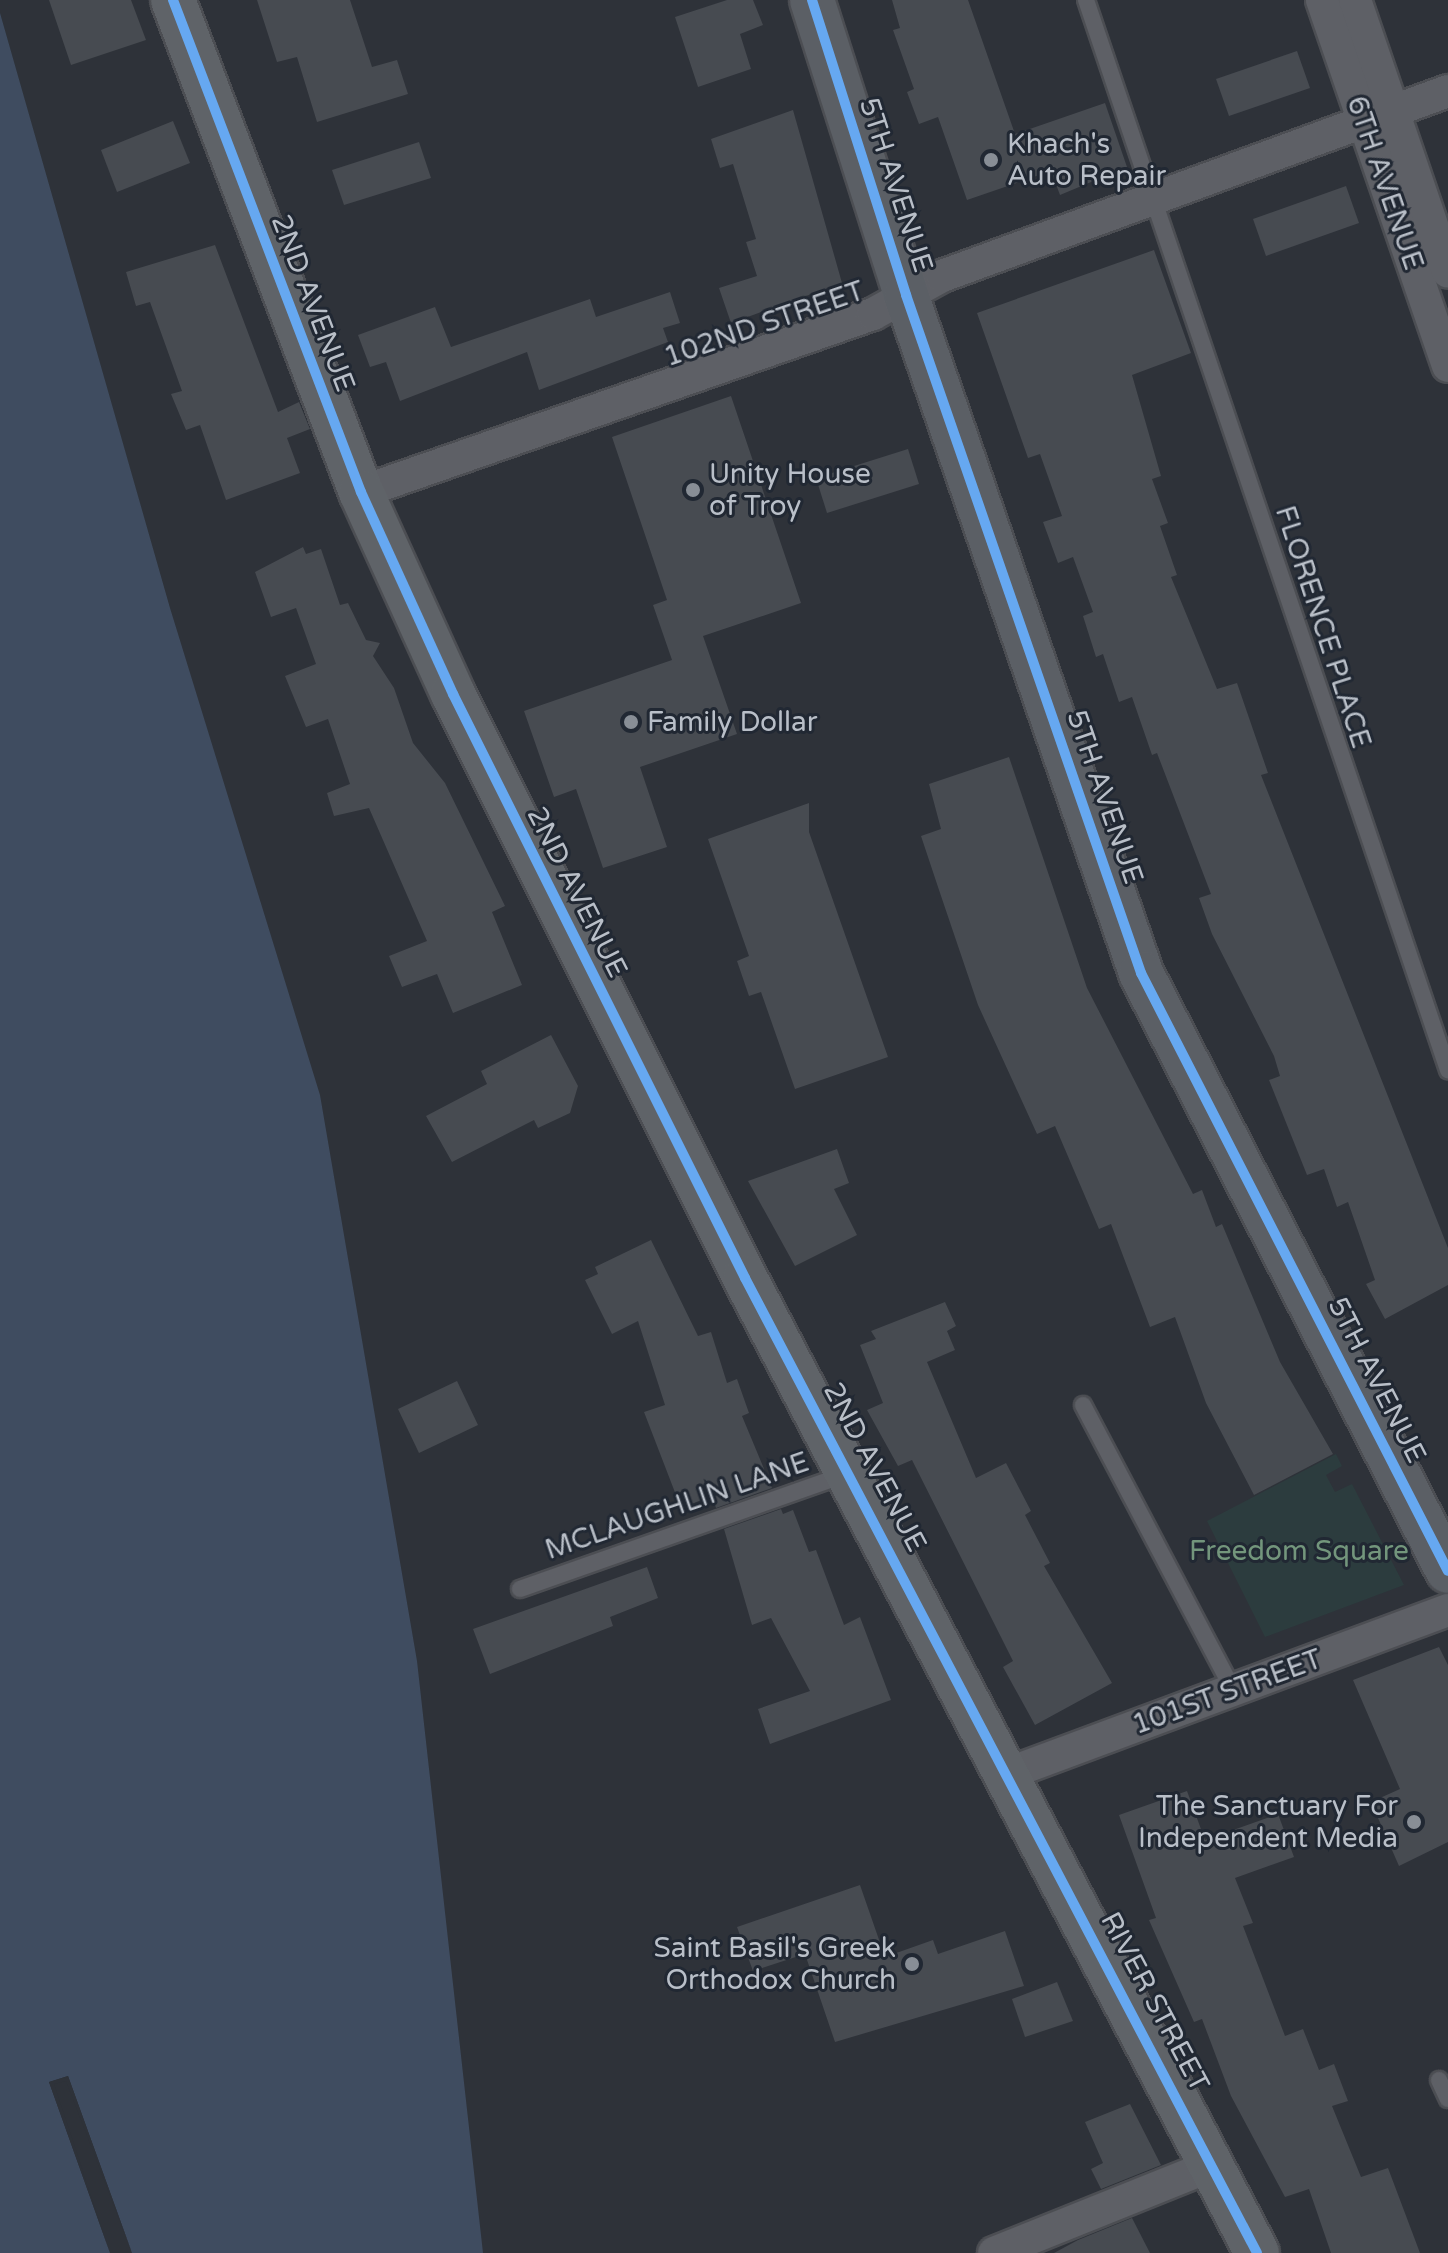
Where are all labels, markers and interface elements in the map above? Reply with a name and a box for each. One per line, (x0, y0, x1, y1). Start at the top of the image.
street label: 6TH AVENUE (1340, 92, 1430, 274)
street label: 5TH AVENUE (852, 93, 940, 277)
place label: Khach's Auto Repair (1007, 127, 1166, 193)
marker: Khach's Auto Repair (982, 151, 1000, 169)
street label: 2ND AVENUE (264, 210, 362, 396)
street label: 102ND STREET (659, 274, 869, 374)
place label: Unity House of Troy (709, 457, 871, 523)
marker: Unity House of Troy (684, 481, 702, 499)
street label: FLORENCE PLACE (1268, 502, 1378, 752)
place label: Family Dollar (647, 705, 818, 739)
street label: 5TH AVENUE (1060, 706, 1150, 888)
marker: Family Dollar (622, 713, 640, 731)
street label: 2ND AVENUE (520, 801, 634, 983)
street label: 5TH AVENUE (1321, 1291, 1433, 1469)
street label: 2ND AVENUE (816, 1377, 934, 1557)
street label: MCLAUGHLIN LANE (541, 1445, 813, 1567)
park label: Freedom Square (1189, 1534, 1409, 1568)
street label: 101ST STREET (1128, 1642, 1326, 1742)
place label: The Sanctuary For Independent Media (1138, 1789, 1398, 1855)
marker: The Sanctuary For Independent Media (1405, 1813, 1423, 1831)
street label: RIVER STREET (1094, 1907, 1216, 2097)
place label: Saint Basil's Greek Orthodox Church (653, 1931, 896, 1997)
marker: Saint Basil's Greek Orthodox Church (903, 1955, 921, 1973)

